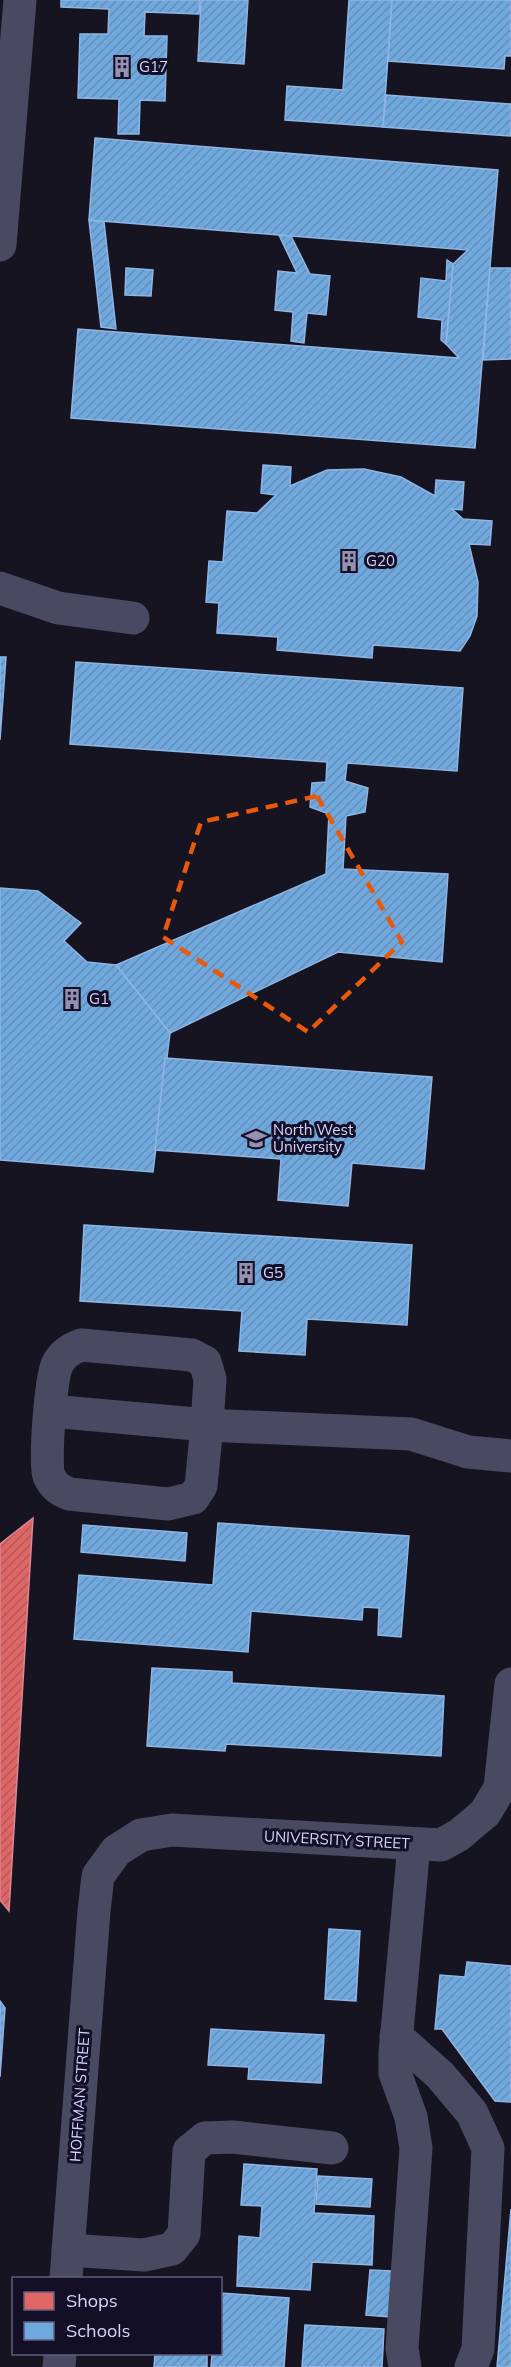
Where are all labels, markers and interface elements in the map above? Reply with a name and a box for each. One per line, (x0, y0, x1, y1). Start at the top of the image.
building icon: G17 (110, 55, 134, 79)
place label: G17 (139, 57, 168, 76)
building icon: G20 (337, 549, 361, 573)
place label: G20 (366, 551, 395, 570)
building icon: G1 (60, 987, 84, 1011)
place label: G1 (89, 989, 109, 1008)
place label: North West University (273, 1120, 353, 1156)
school or university icon: North West University (244, 1127, 268, 1151)
building icon: G5 (234, 1261, 258, 1285)
place label: G5 (263, 1263, 283, 1282)
street label: UNIVERSITY STREET (264, 1826, 411, 1853)
street label: HOFFMAN STREET (65, 2027, 94, 2162)
legend (12, 2277, 222, 2355)
text: Shops (66, 2289, 118, 2312)
text: Schools (66, 2319, 131, 2342)

